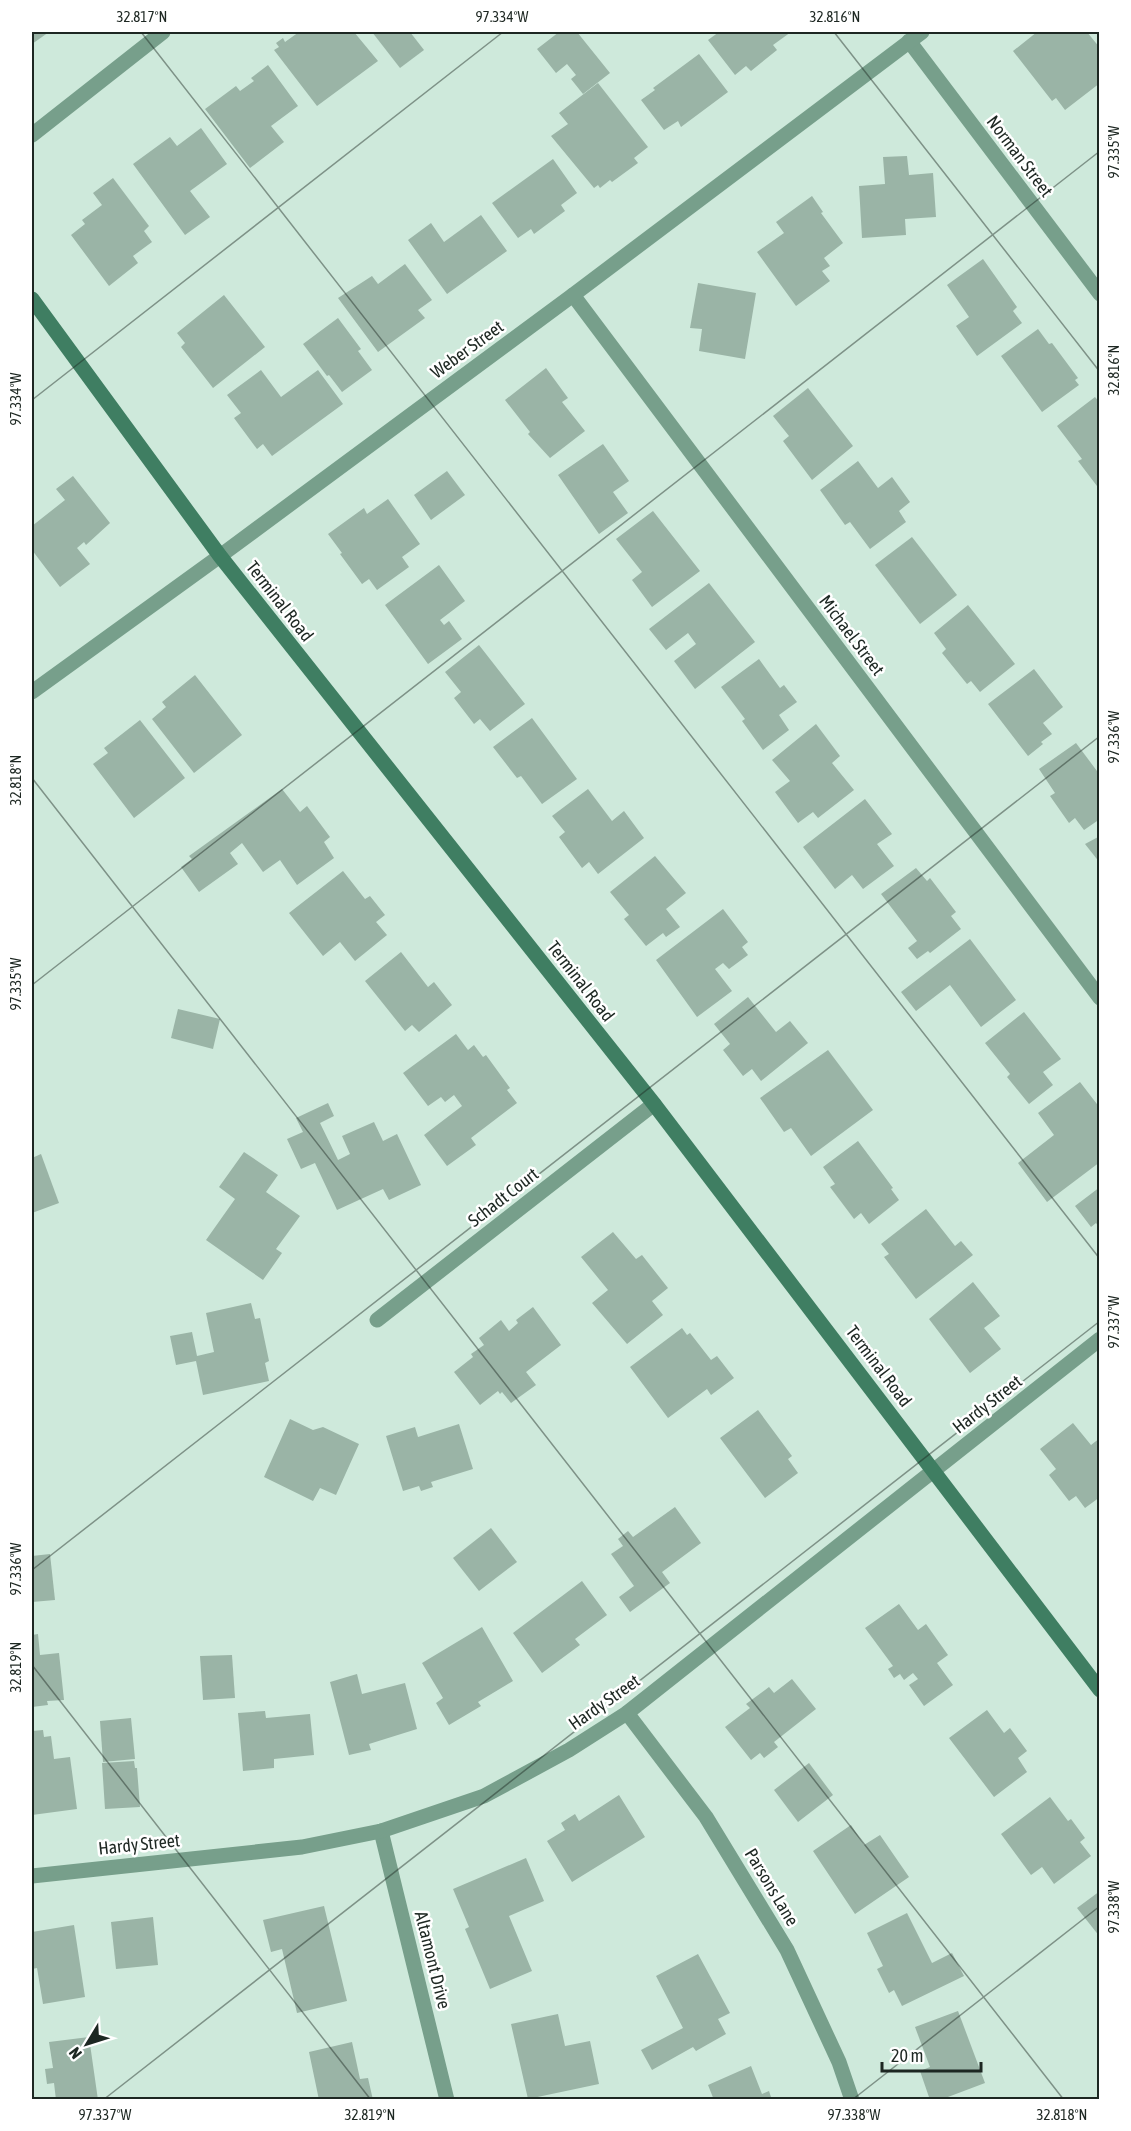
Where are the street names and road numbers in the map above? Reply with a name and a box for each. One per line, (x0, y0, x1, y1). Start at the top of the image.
street label: Norman Street (983, 111, 1057, 201)
street label: Weber Street (427, 316, 507, 382)
street label: Terminal Road (242, 557, 318, 645)
street label: Michael Street (815, 591, 889, 679)
street label: Terminal Road (543, 937, 619, 1025)
street label: Schadt Court (464, 1163, 542, 1231)
street label: Terminal Road (842, 1321, 916, 1411)
street label: Hardy Street (948, 1370, 1026, 1438)
street label: Hardy Street (564, 1670, 644, 1734)
street label: Hardy Street (97, 1829, 181, 1859)
street label: Parsons Lane (741, 1844, 803, 1930)
street label: Altamont Drive (411, 1909, 455, 2011)

